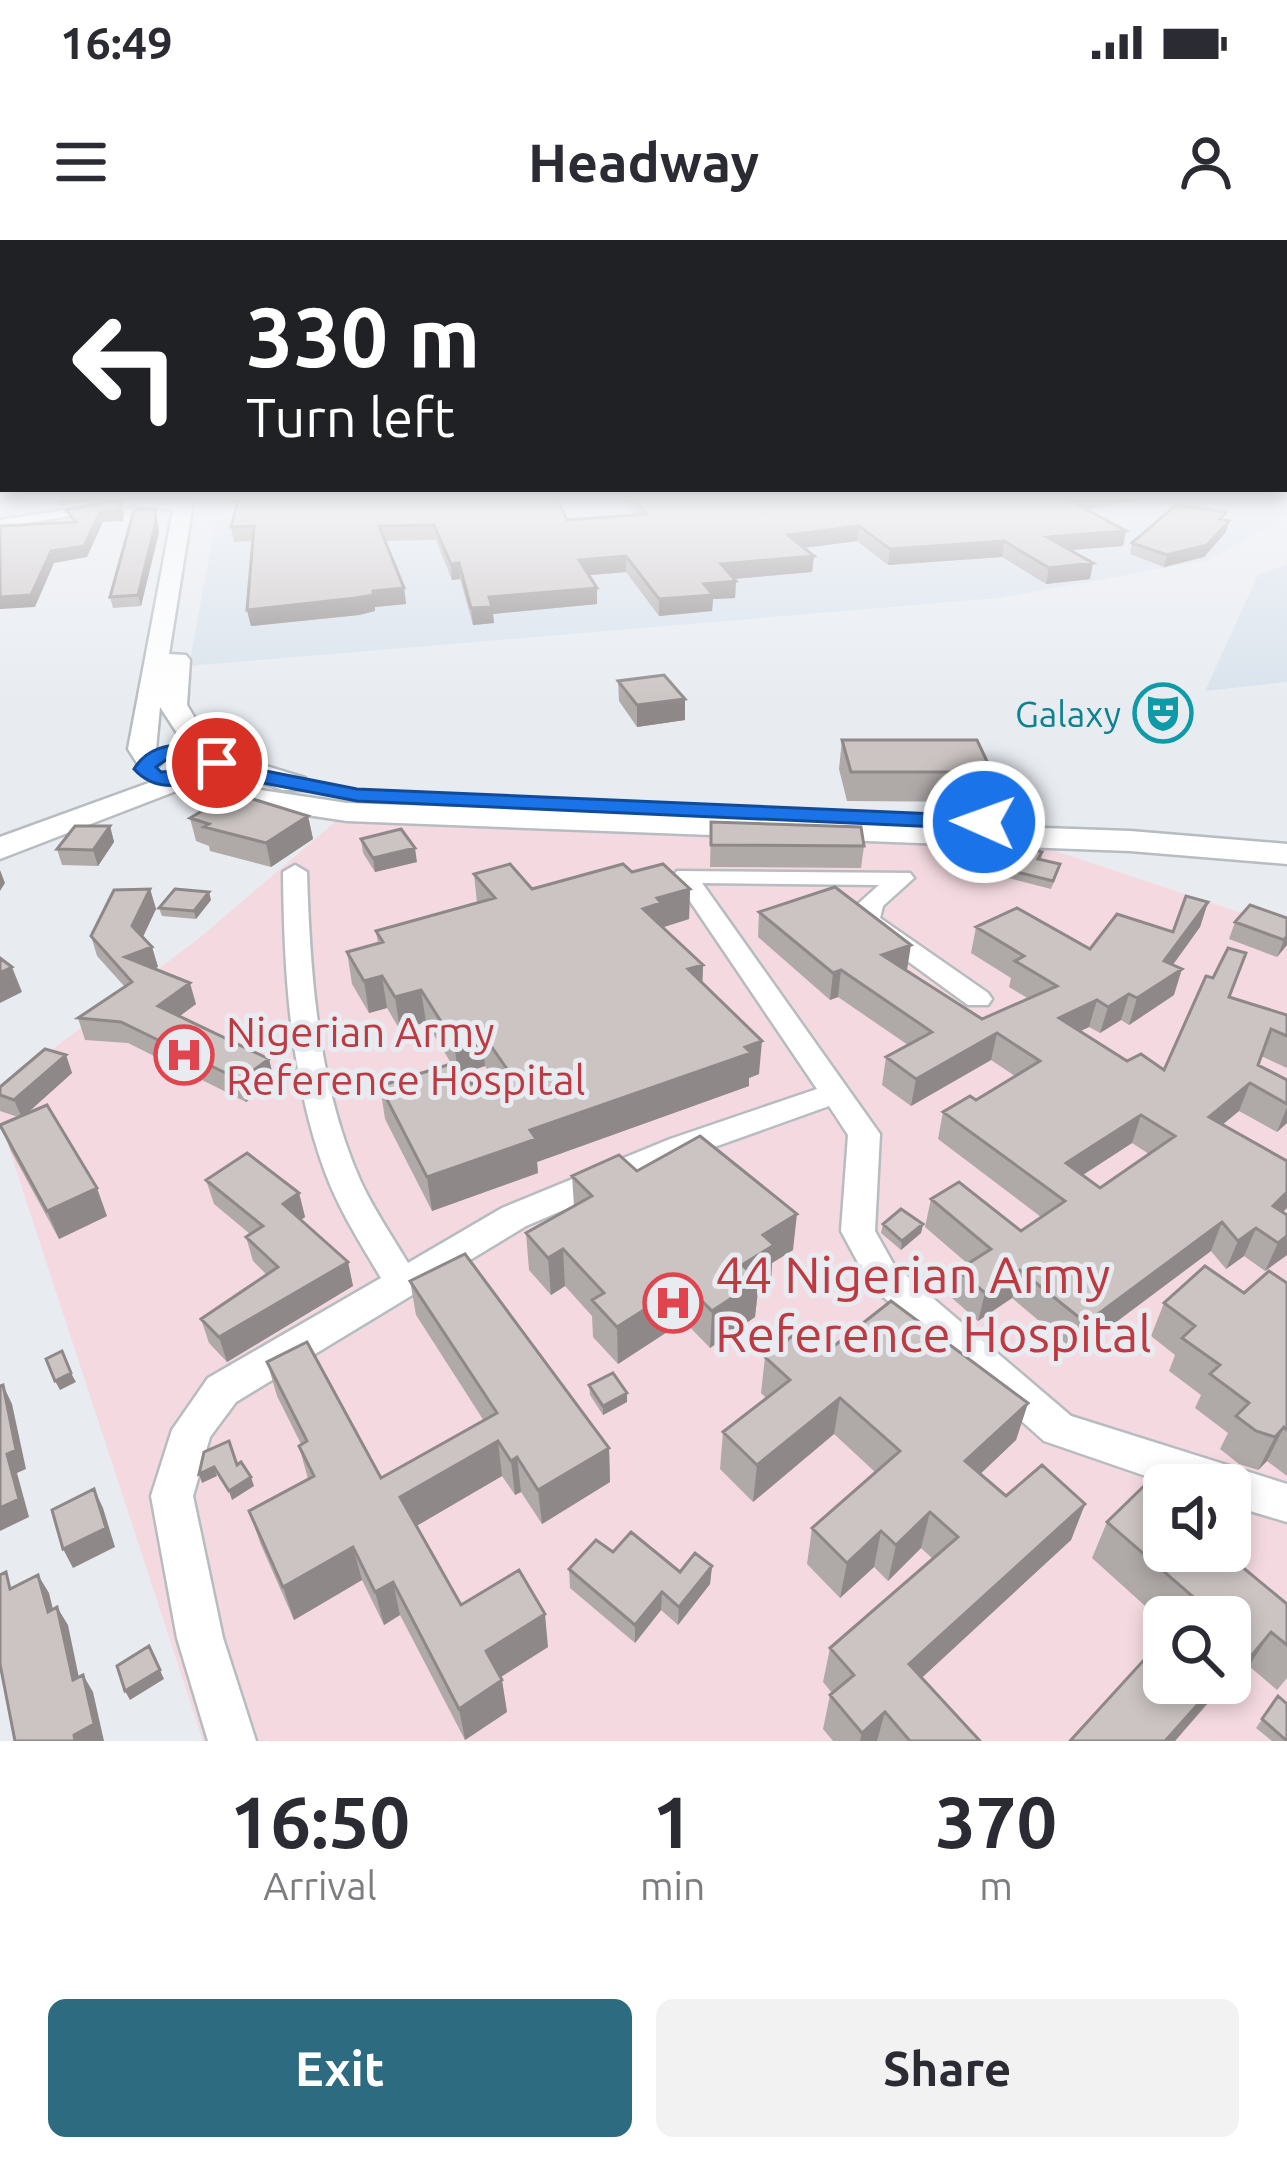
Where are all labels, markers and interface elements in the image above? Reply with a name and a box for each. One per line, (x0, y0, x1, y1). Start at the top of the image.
text: 16:49 (60, 17, 173, 68)
icon: menu (48, 129, 114, 195)
icon: person (1173, 129, 1239, 195)
text: Headway (528, 132, 759, 192)
icon: left (48, 288, 204, 444)
text: 330 m (246, 289, 480, 383)
text: Turn left (246, 387, 455, 447)
theatre icon: Galaxy (1132, 682, 1194, 744)
place label: Galaxy (1015, 693, 1121, 734)
pin (166, 712, 268, 814)
icon: arrive (184, 730, 250, 796)
position arrow (921, 759, 1047, 885)
place label: Nigerian Army Reference Hospital (226, 1008, 586, 1103)
hospital icon: Nigerian Army Reference Hospital (153, 1024, 215, 1086)
place label: 44 Nigerian Army Reference Hospital (715, 1245, 1152, 1362)
hospital icon: 44 Nigerian Army Reference Hospital (642, 1272, 704, 1334)
map controls (1143, 1464, 1251, 1704)
button: sound (1143, 1464, 1251, 1572)
button: search (1143, 1596, 1251, 1704)
text: 16:50 (230, 1781, 410, 1862)
text: 1 (652, 1781, 693, 1862)
text: 370 (935, 1781, 1057, 1862)
text: Arrival (263, 1864, 377, 1907)
text: min (640, 1864, 705, 1907)
text: m (979, 1864, 1013, 1907)
button: Exit (48, 1999, 632, 2137)
button: Share (656, 1999, 1239, 2137)

